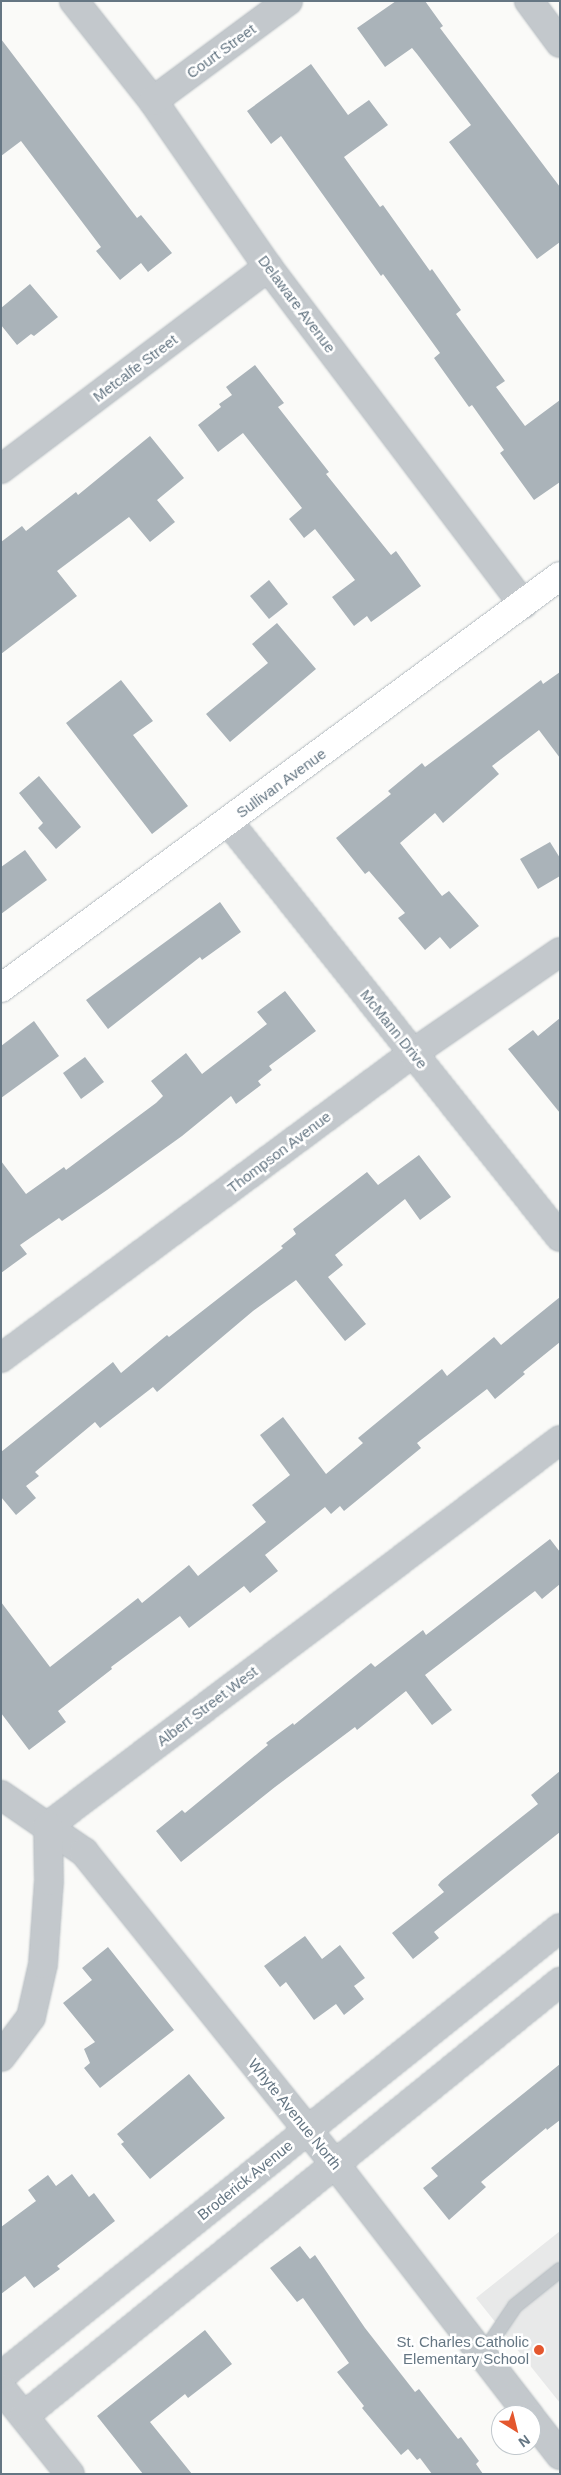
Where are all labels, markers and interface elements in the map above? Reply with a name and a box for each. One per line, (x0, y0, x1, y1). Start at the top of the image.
street label: Court Street (183, 20, 259, 82)
street label: Delaware Avenue (254, 251, 340, 357)
street label: Metcalfe Street (89, 330, 181, 406)
street label: Sullivan Avenue (232, 744, 330, 822)
street label: McMann Drive (357, 986, 431, 1072)
street label: Thompson Avenue (223, 1107, 335, 1197)
street label: Albert Street West (153, 1662, 261, 1750)
street label: Whyte Avenue North (245, 2055, 345, 2173)
street label: Broderick Avenue (193, 2136, 297, 2224)
place label: St. Charles Catholic Elementary School (396, 2332, 529, 2367)
marker: St. Charles Catholic Elementary School (533, 2344, 545, 2356)
north arrow (491, 2405, 541, 2455)
text: N (515, 2432, 533, 2451)

